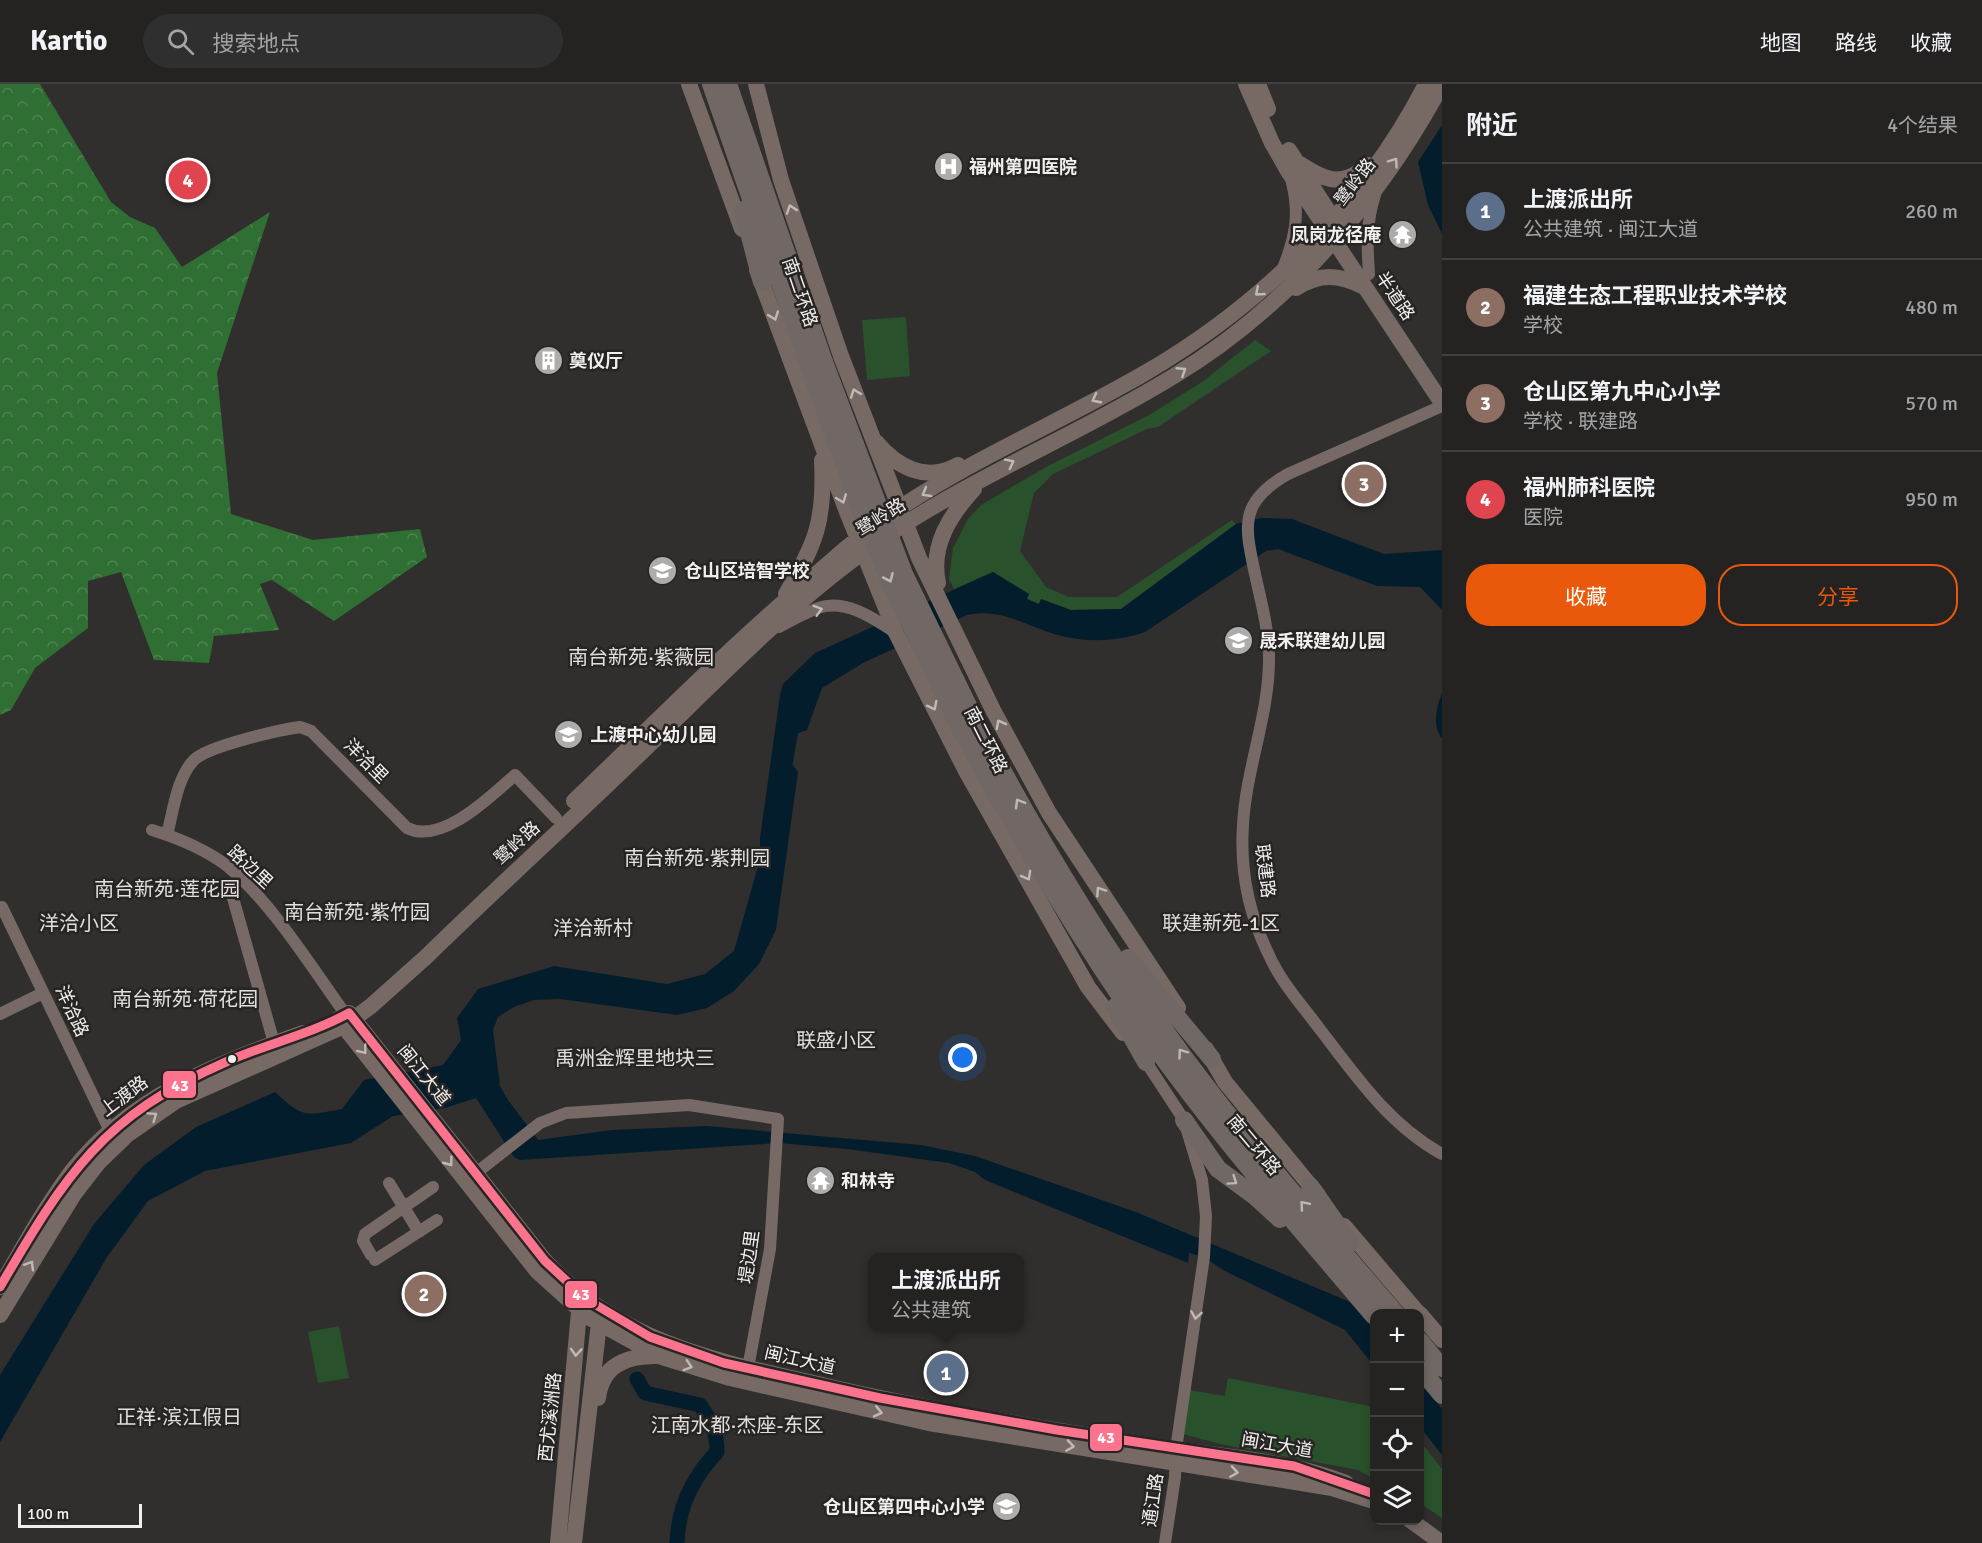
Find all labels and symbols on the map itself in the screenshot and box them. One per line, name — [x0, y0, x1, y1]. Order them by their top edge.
hospital icon: 福州第四医院 — [932, 151, 964, 183]
street label: 鹭岭路 — [1330, 154, 1380, 210]
place label: 福州第四医院 — [969, 156, 1077, 178]
pin: 4 — [168, 158, 207, 202]
one-way arrow — [1387, 158, 1398, 169]
one-way arrow — [785, 204, 798, 215]
temple icon: 凤岗龙径庵 — [1386, 219, 1418, 251]
place label: 凤岗龙径庵 — [1291, 224, 1381, 246]
street label: 南二环路 — [778, 254, 822, 330]
street label: 半道路 — [1371, 267, 1419, 325]
one-way arrow — [1255, 285, 1266, 296]
one-way arrow — [767, 311, 780, 321]
building icon: 奠仪厅 — [532, 345, 564, 377]
place label: 奠仪厅 — [569, 350, 623, 372]
one-way arrow — [1175, 367, 1186, 378]
one-way arrow — [849, 388, 862, 399]
one-way arrow — [1092, 391, 1103, 403]
one-way arrow — [1004, 459, 1015, 470]
pin: 3 — [1344, 462, 1384, 506]
one-way arrow — [921, 486, 932, 497]
street label: 鹭岭路 — [852, 493, 910, 541]
one-way arrow — [834, 494, 847, 504]
school or university icon: 仓山区培智学校 — [647, 555, 679, 587]
place label: 仓山区培智学校 — [684, 560, 810, 582]
one-way arrow — [882, 572, 894, 583]
one-way arrow — [812, 605, 823, 617]
school or university icon: 晟禾联建幼儿园 — [1222, 625, 1254, 657]
place label: 晟禾联建幼儿园 — [1259, 630, 1385, 652]
district label: 南台新苑·紫薇园 — [568, 645, 714, 670]
one-way arrow — [925, 699, 937, 710]
street label: 南二环路 — [960, 703, 1012, 777]
school or university icon: 上渡中心幼儿园 — [553, 719, 585, 751]
one-way arrow — [996, 719, 1008, 730]
place label: 上渡中心幼儿园 — [590, 724, 716, 746]
street label: 洋洽里 — [339, 734, 393, 788]
one-way arrow — [1015, 799, 1027, 809]
street label: 鹭岭路 — [490, 817, 544, 869]
street label: 路边里 — [223, 841, 277, 893]
street label: 联建路 — [1251, 843, 1279, 899]
district label: 南台新苑·紫荆园 — [624, 846, 770, 871]
one-way arrow — [1019, 870, 1031, 881]
district label: 南台新苑·莲花园 — [94, 877, 240, 902]
one-way arrow — [1096, 887, 1107, 898]
district label: 南台新苑·紫竹园 — [284, 900, 430, 925]
district label: 洋洽小区 — [39, 911, 119, 936]
district label: 联建新苑-1区 — [1162, 911, 1280, 936]
district label: 洋洽新村 — [553, 916, 633, 941]
street label: 洋洽路 — [51, 982, 93, 1040]
district label: 南台新苑·荷花园 — [112, 987, 258, 1012]
district label: 联盛小区 — [796, 1028, 876, 1053]
street label: 闽江大道 — [393, 1040, 455, 1110]
your location — [948, 1043, 977, 1072]
one-way arrow — [355, 1044, 366, 1055]
district label: 禹洲金辉里地块三 — [555, 1046, 715, 1071]
one-way arrow — [1178, 1048, 1189, 1059]
unlabelled marker — [226, 1053, 238, 1065]
line badge: 43 — [162, 1070, 197, 1099]
street label: 上渡路 — [96, 1071, 152, 1121]
text: 43 — [171, 1076, 189, 1096]
street label: 南二环路 — [1222, 1110, 1286, 1180]
one-way arrow — [146, 1112, 157, 1123]
one-way arrow — [442, 1155, 453, 1166]
temple icon: 和林寺 — [804, 1165, 836, 1197]
place label: 和林寺 — [841, 1170, 895, 1192]
one-way arrow — [1227, 1174, 1238, 1185]
one-way arrow — [1300, 1201, 1311, 1212]
street label: 堤边里 — [734, 1229, 764, 1285]
one-way arrow — [23, 1261, 35, 1271]
pin: 2 — [404, 1272, 444, 1316]
line badge: 43 — [564, 1280, 598, 1309]
text: 43 — [572, 1285, 590, 1305]
one-way arrow — [1190, 1310, 1202, 1320]
street label: 闽江大道 — [762, 1341, 838, 1379]
one-way arrow — [569, 1348, 582, 1357]
pin: 1 — [926, 1350, 966, 1396]
one-way arrow — [682, 1359, 693, 1371]
street label: 西尤溪洲路 — [534, 1371, 566, 1463]
one-way arrow — [873, 1404, 883, 1417]
district label: 正祥·滨江假日 — [116, 1405, 242, 1430]
district label: 江南水都·杰座-东区 — [650, 1413, 824, 1438]
line badge: 43 — [1089, 1423, 1123, 1452]
text: 43 — [1097, 1428, 1115, 1448]
street label: 闽江大道 — [1240, 1428, 1314, 1462]
one-way arrow — [1064, 1439, 1074, 1452]
one-way arrow — [1229, 1465, 1239, 1478]
street label: 通江路 — [1138, 1472, 1168, 1528]
school or university icon: 仓山区第四中心小学 — [990, 1491, 1022, 1523]
place label: 仓山区第四中心小学 — [823, 1496, 985, 1518]
scale bar — [18, 1501, 142, 1528]

